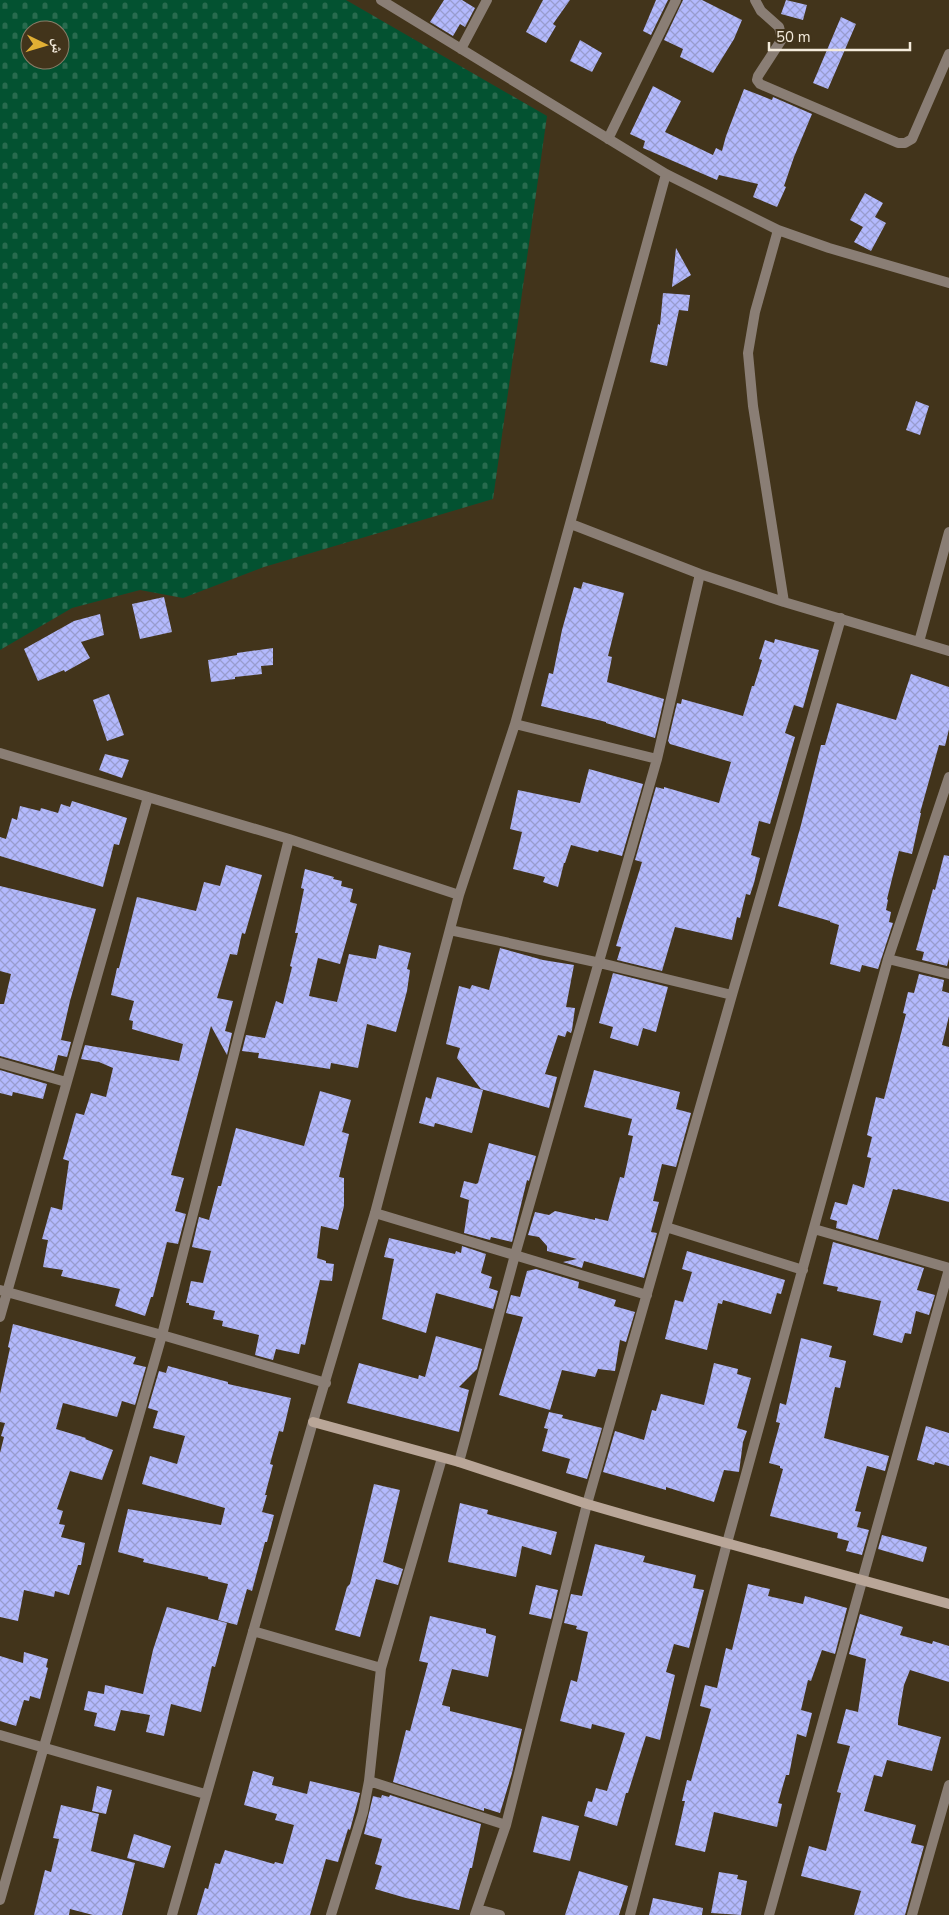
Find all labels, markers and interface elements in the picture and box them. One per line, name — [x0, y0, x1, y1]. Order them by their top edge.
north arrow — [20, 20, 70, 70]
scale bar — [769, 20, 910, 52]
text: 50 m — [776, 27, 811, 47]
text: ش — [47, 38, 68, 54]

